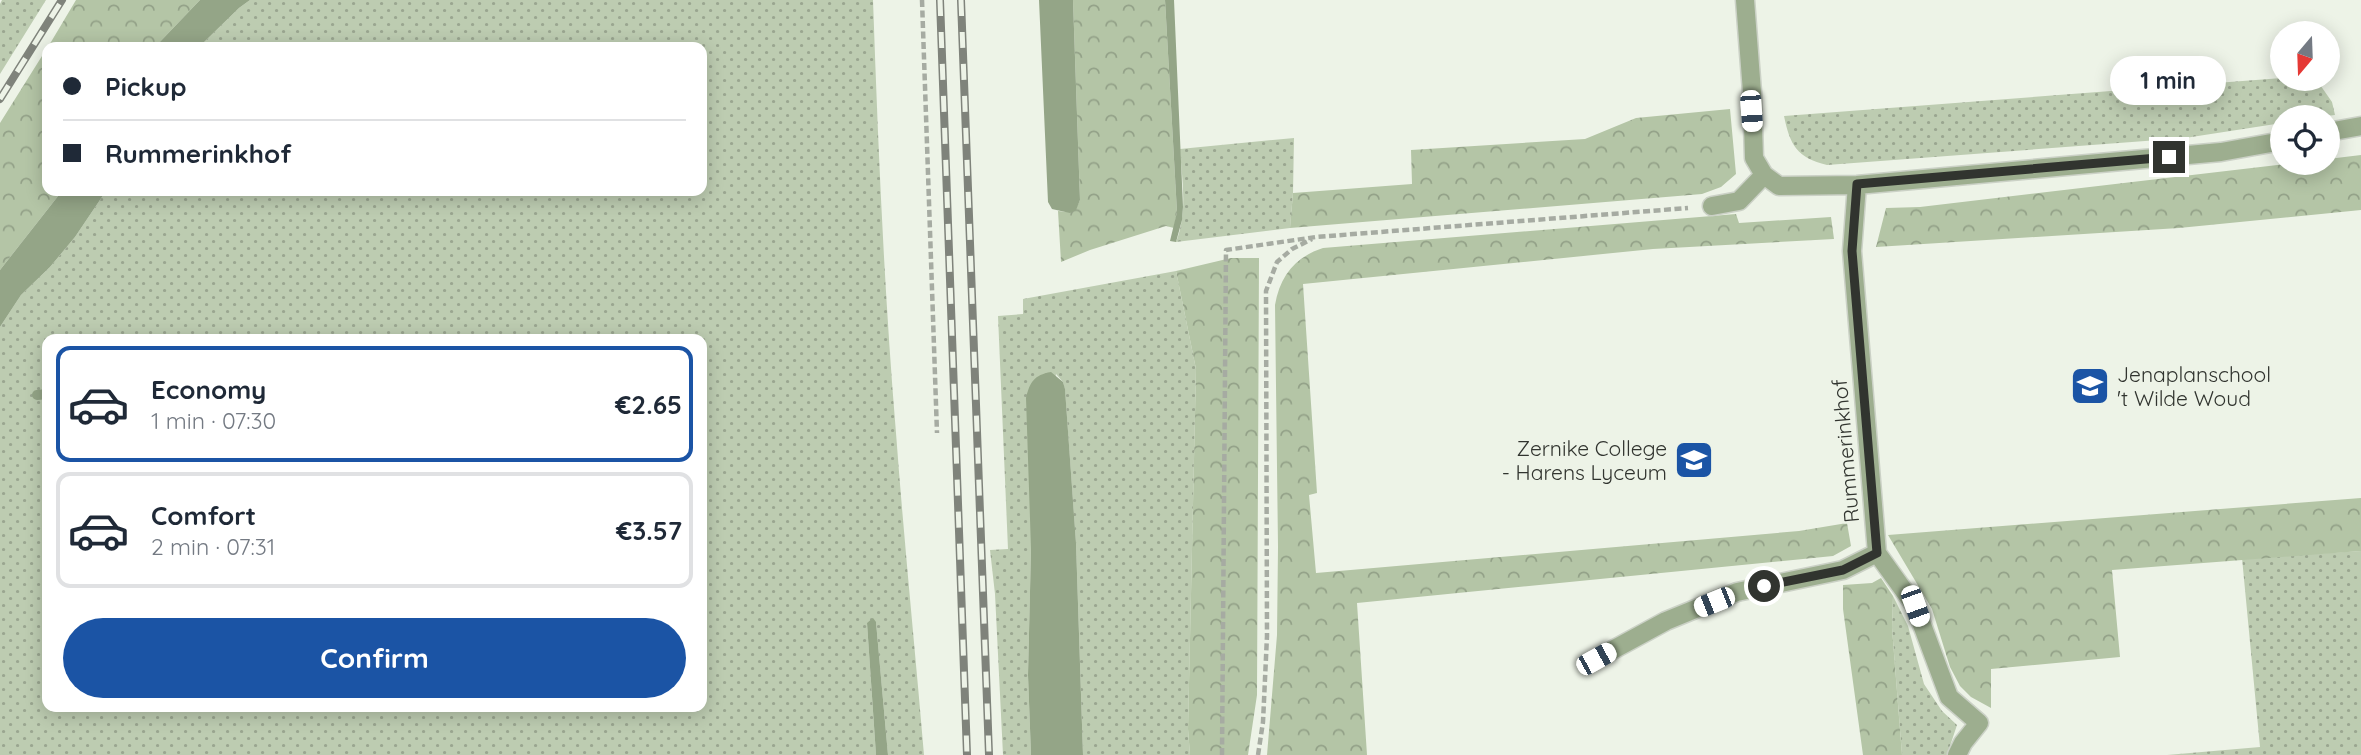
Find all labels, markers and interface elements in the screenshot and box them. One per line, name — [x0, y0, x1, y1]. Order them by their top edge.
north arrow — [2270, 21, 2340, 91]
map controls — [2270, 21, 2340, 175]
callout: 1 min — [2111, 55, 2227, 104]
text: 1 min — [2140, 66, 2196, 95]
text: Pickup — [105, 70, 187, 103]
car — [1740, 89, 1763, 133]
button: locate — [2270, 105, 2340, 175]
text: Rummerinkhof — [105, 137, 292, 170]
route end — [2153, 141, 2185, 173]
place label: Jenaplanschool 't Wilde Woud — [2117, 361, 2271, 411]
school or university icon: Jenaplanschool 't Wilde Woud — [2069, 365, 2111, 407]
icon: car — [67, 373, 130, 436]
text: Economy — [151, 373, 266, 406]
street label: Rummerinkhof — [1826, 378, 1864, 524]
text: €2.65 — [615, 388, 682, 421]
text: 1 min · 07:30 — [151, 406, 276, 435]
place label: Zernike College - Harens Lyceum — [1502, 435, 1667, 485]
school or university icon: Zernike College - Harens Lyceum — [1673, 439, 1715, 481]
icon: car — [67, 499, 130, 562]
text: Comfort — [151, 499, 256, 532]
text: €3.57 — [616, 514, 682, 547]
text: 2 min · 07:31 — [151, 532, 275, 561]
route start — [1748, 570, 1780, 602]
car — [1898, 583, 1933, 629]
car — [1691, 584, 1738, 620]
button: Confirm — [63, 618, 686, 698]
car — [1573, 640, 1620, 678]

